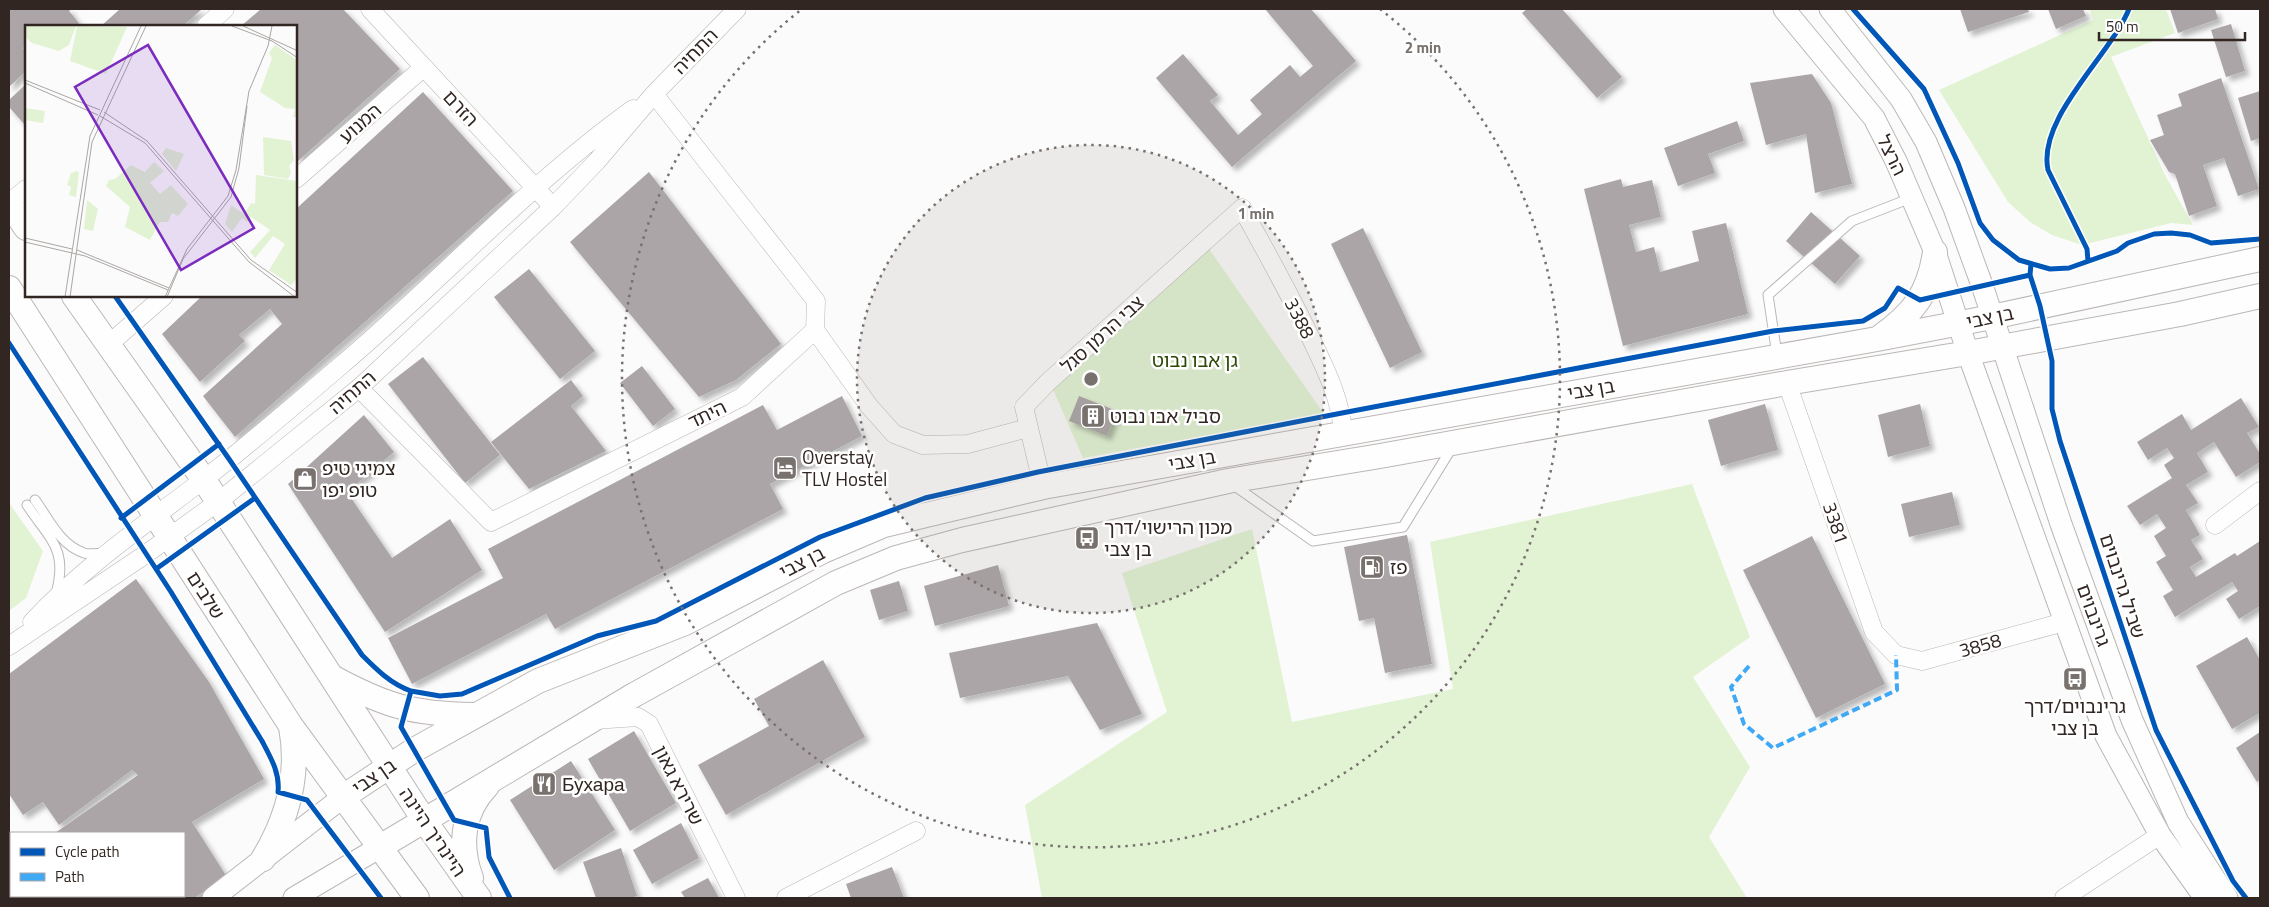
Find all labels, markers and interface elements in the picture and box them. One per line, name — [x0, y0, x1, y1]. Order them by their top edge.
scale bar — [2099, 10, 2245, 42]
text: 50 m — [2106, 15, 2139, 38]
street label: התחיה — [665, 21, 724, 80]
inset map — [25, 25, 298, 298]
text: 2 min — [1405, 36, 1441, 59]
street label: הזרם — [437, 83, 486, 133]
street label: המנוע — [332, 96, 387, 150]
street label: הרצל — [1870, 129, 1915, 180]
text: 1 min — [1238, 202, 1274, 225]
street label: צבי הרמן סגל — [1053, 288, 1150, 379]
street label: 3388 — [1278, 292, 1323, 344]
street label: בן צבי — [1963, 297, 2016, 336]
park label: גן אבו נבוט — [1152, 345, 1238, 374]
street label: התחיה — [322, 363, 382, 420]
centre of rings — [1082, 370, 1100, 388]
street label: בן צבי — [1565, 370, 1617, 407]
street label: היתד — [683, 392, 731, 435]
place label: סביל אבו נבוט — [1110, 401, 1221, 430]
building icon: סביל אבו נבוט — [1080, 403, 1106, 429]
street label: בן צבי — [1166, 441, 1218, 478]
place label: Overstay TLV Hostel — [802, 442, 887, 493]
place label: צמיגי טיפ טופ יפו — [322, 453, 396, 504]
hotel icon: Overstay TLV Hostel — [772, 455, 798, 481]
shop icon: צמיגי טיפ טופ יפו — [292, 466, 318, 492]
street label: 3381 — [1816, 498, 1857, 548]
place label: מכון הרישוי/דרך בן צבי — [1104, 512, 1232, 563]
bus stop icon: מכון הרישוי/דרך בן צבי — [1074, 525, 1100, 551]
street label: שביל גרינבוים — [2095, 531, 2151, 641]
street label: בן צבי — [774, 538, 830, 585]
place label: פז — [1390, 552, 1408, 581]
fuel station icon: פז — [1359, 554, 1385, 580]
street label: שלבים — [180, 565, 233, 624]
street label: גרינבוים — [2072, 581, 2116, 649]
street label: 3858 — [1955, 625, 2005, 664]
bus stop icon: גרינבוים/דרך בן צבי — [2062, 666, 2088, 692]
place label: גרינבוים/דרך בן צבי — [2024, 691, 2126, 742]
street label: שרירא גאון — [647, 740, 712, 830]
street label: בן צבי — [346, 750, 402, 801]
place label: Бухара — [562, 769, 625, 798]
restaurant icon: Бухара — [531, 771, 557, 797]
street label: היינריך היינה — [393, 781, 474, 882]
legend — [10, 832, 185, 897]
text: Cycle path — [55, 840, 120, 863]
text: Path — [55, 865, 85, 888]

